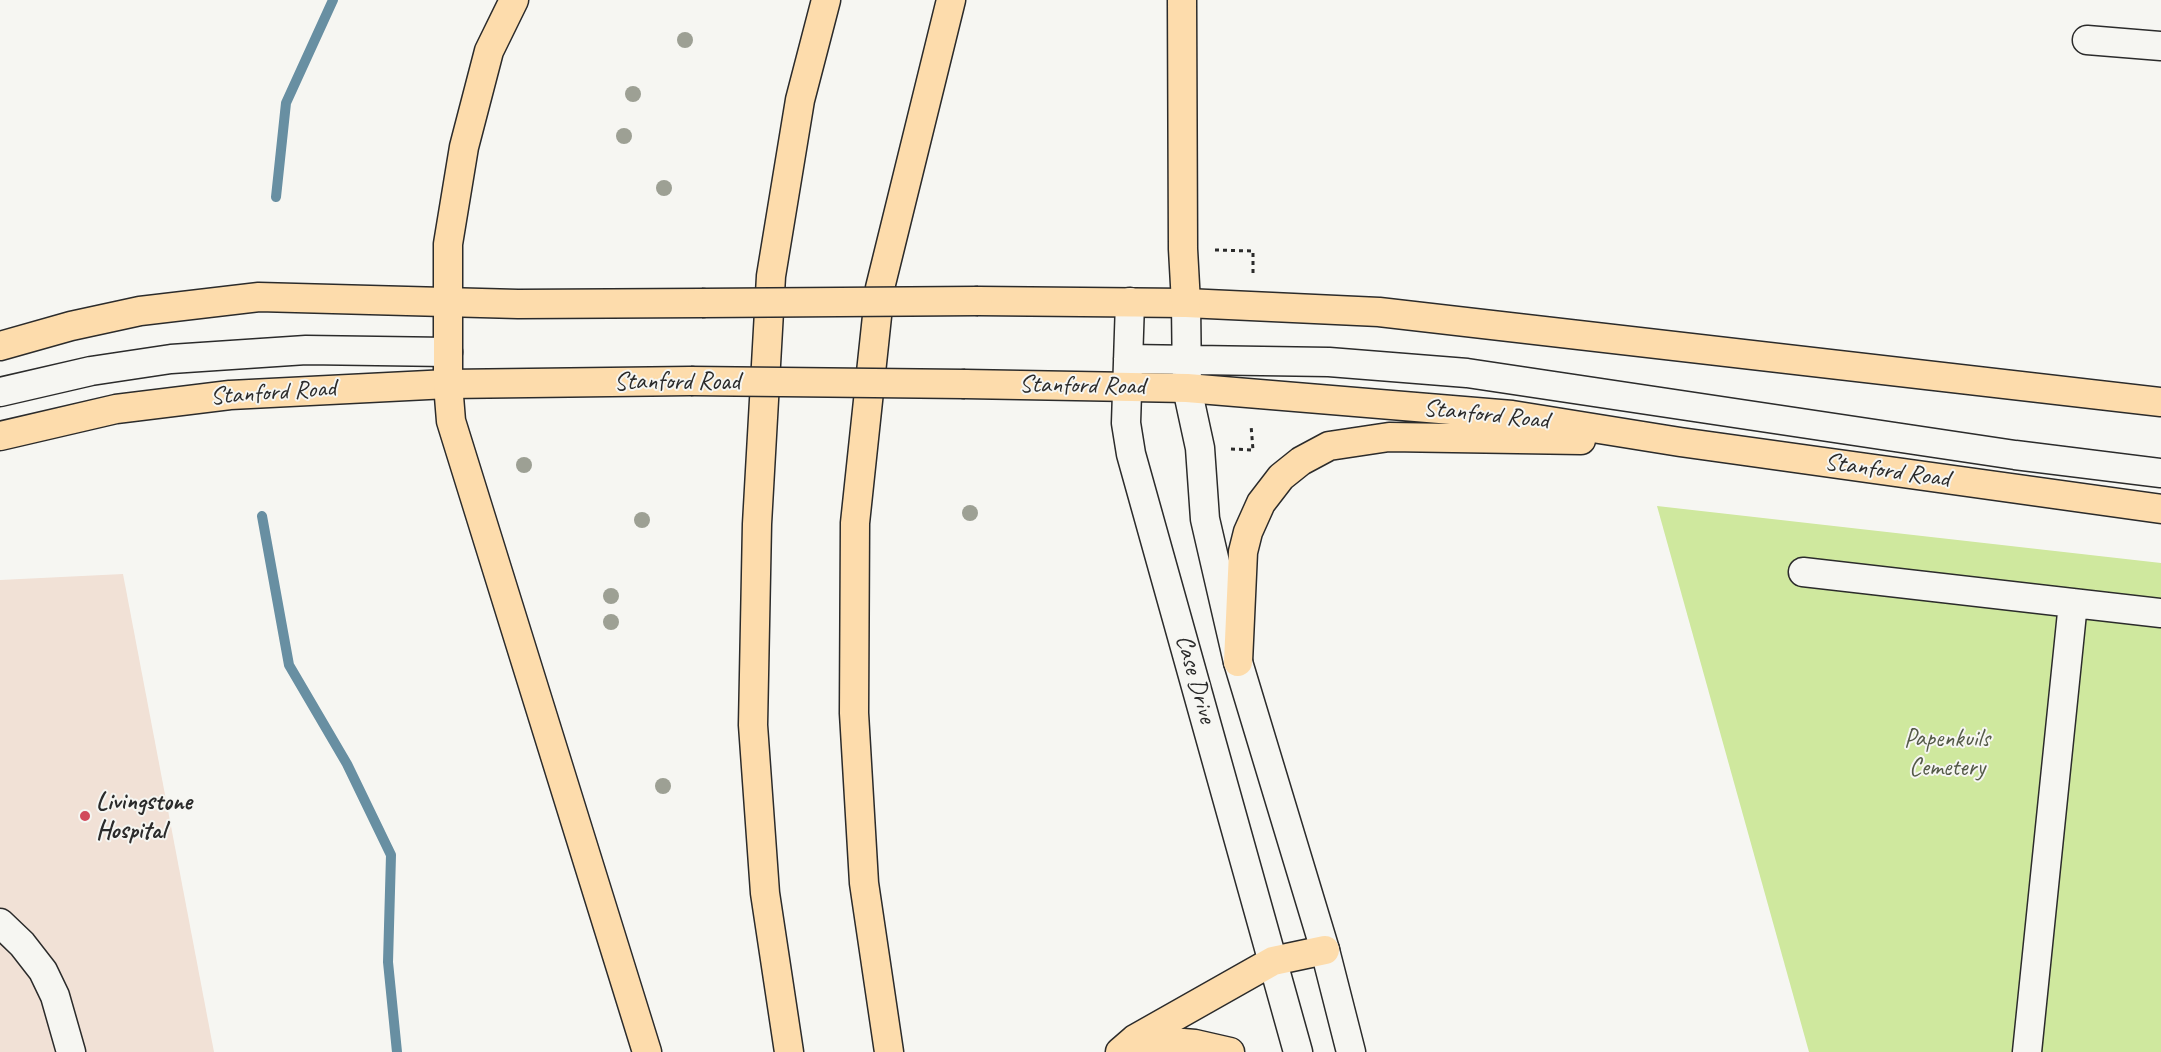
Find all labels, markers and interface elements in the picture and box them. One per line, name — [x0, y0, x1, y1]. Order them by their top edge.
street label: Stanford Road — [614, 367, 740, 397]
street label: Stanford Road — [1019, 370, 1145, 402]
street label: Stanford Road — [209, 374, 337, 412]
street label: Stanford Road — [1422, 394, 1550, 436]
street label: Stanford Road — [1823, 447, 1951, 495]
street label: Case Drive — [1168, 631, 1222, 727]
park label: Papenkuils Cemetery — [1904, 724, 1990, 783]
place label: Livingstone Hospital — [96, 787, 192, 846]
marker: Livingstone Hospital — [78, 809, 92, 823]

